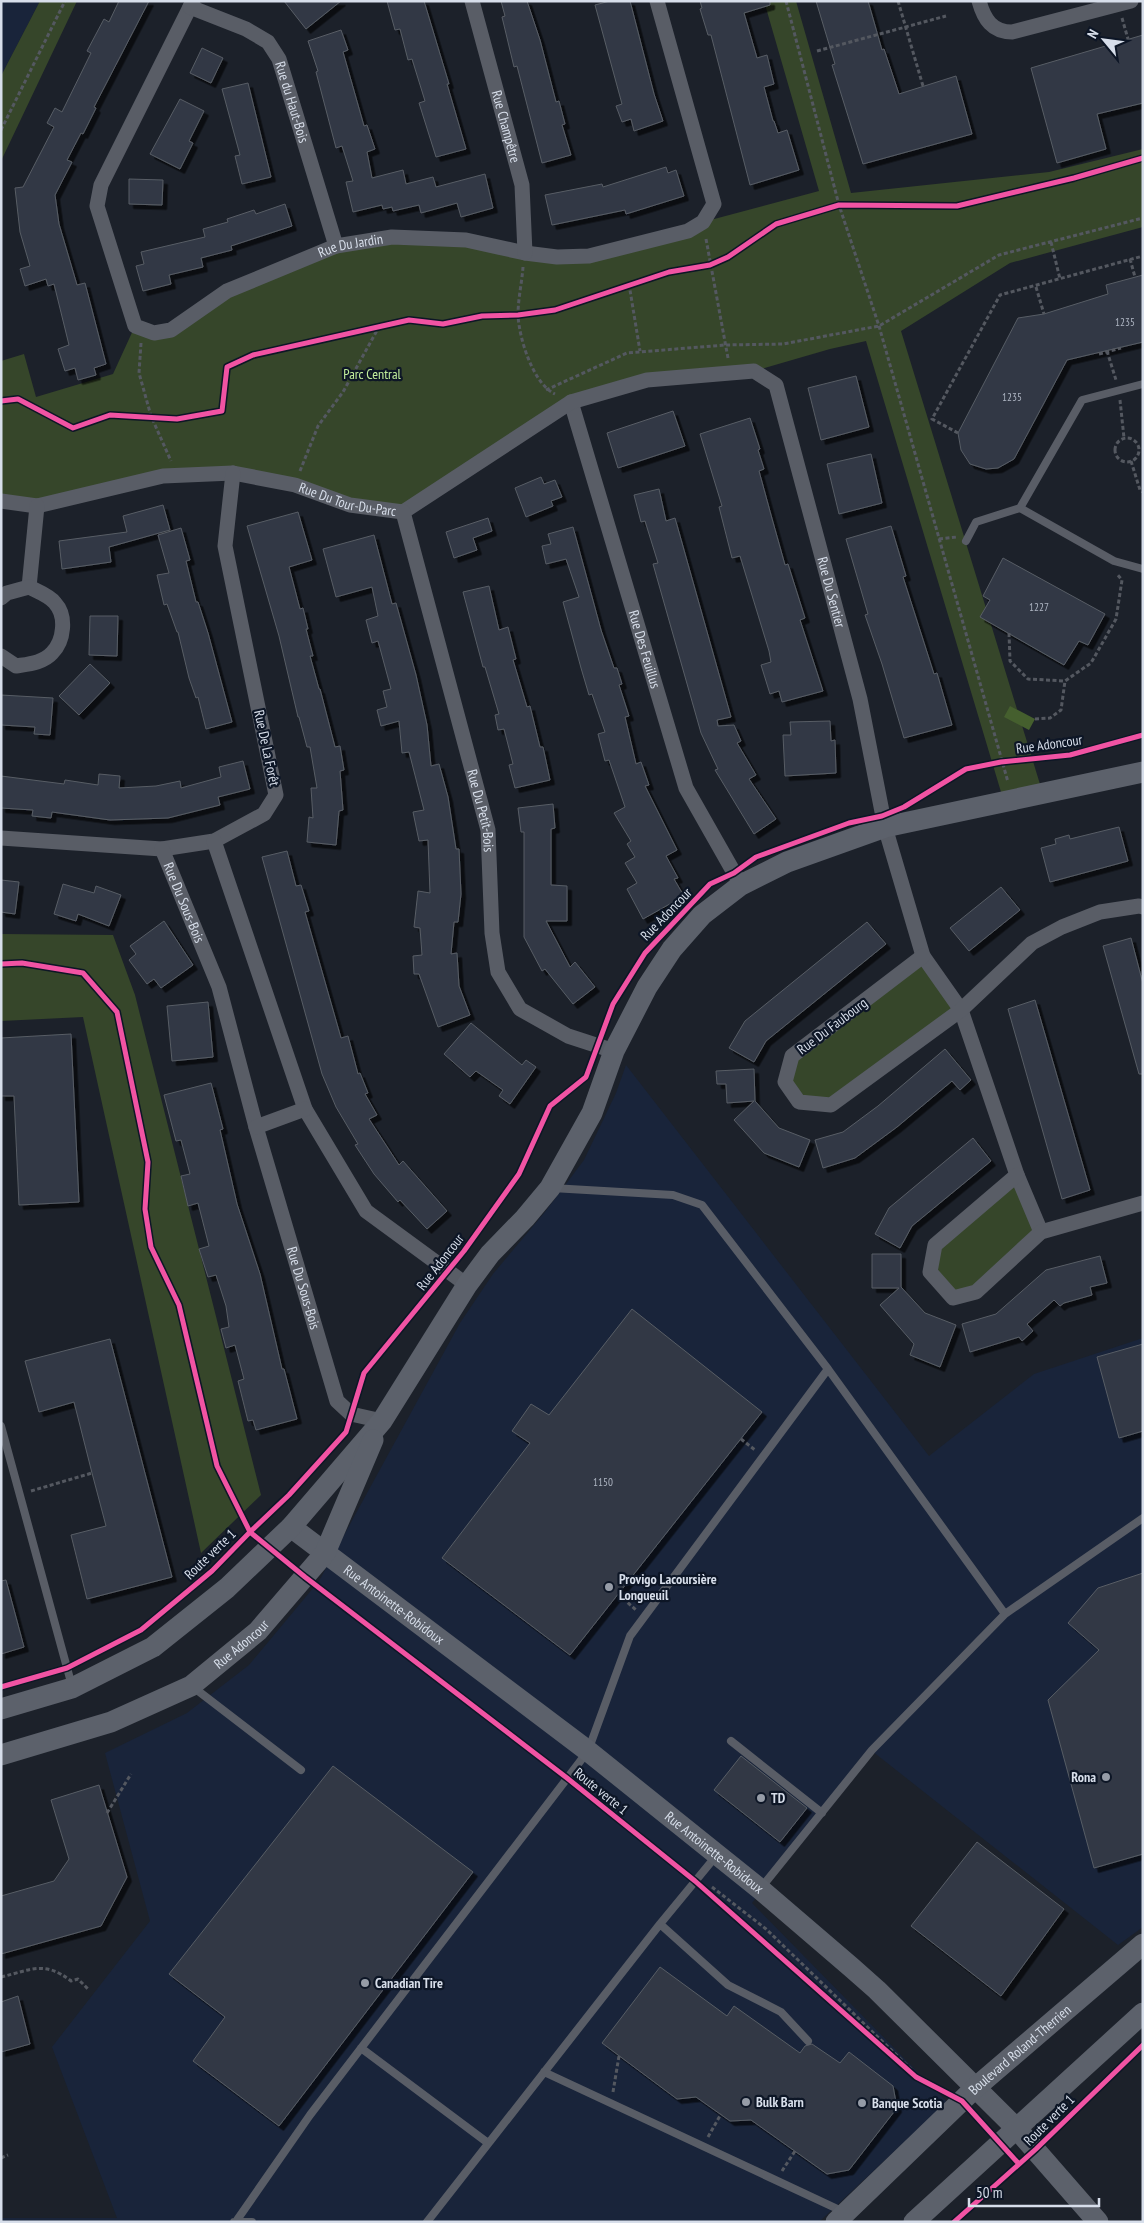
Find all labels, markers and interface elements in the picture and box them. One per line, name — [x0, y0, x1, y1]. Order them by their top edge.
north arrow — [1079, 15, 1129, 65]
text: N — [1083, 26, 1102, 41]
street label: Rue du Haut-Bois — [271, 59, 313, 145]
street label: Rue Champêtre — [488, 88, 525, 165]
street label: Rue Du Jardin — [315, 230, 384, 261]
house number: 1235 — [1115, 315, 1135, 329]
park label: Parc Central — [343, 365, 402, 383]
house number: 1235 — [1002, 390, 1022, 404]
street label: Rue Du Tour-Du-Parc — [296, 478, 397, 520]
street label: Rue Du Sentier — [813, 555, 850, 630]
house number: 1227 — [1029, 600, 1049, 614]
street label: Rue Des Feuillus — [625, 608, 665, 691]
street label: Rue De La Forêt — [250, 708, 284, 788]
street label: Rue Adoncour — [1015, 730, 1083, 758]
street label: Rue Du Petit-Bois — [463, 767, 498, 853]
street label: Rue Du Sous-Bois — [160, 860, 209, 946]
street label: Rue Adoncour — [636, 884, 696, 944]
street label: Rue Du Faubourg — [793, 994, 871, 1058]
street label: Rue Adoncour — [412, 1230, 468, 1294]
street label: Rue Du Sous-Bois — [283, 1245, 324, 1332]
house number: 1150 — [593, 1475, 613, 1489]
street label: Route verte 1 — [180, 1525, 240, 1583]
street label: Rue Antoinette-Robidoux — [340, 1561, 448, 1649]
place label: Provigo Lacoursière Longueuil — [619, 1570, 717, 1604]
marker: Provigo Lacoursière Longueuil — [603, 1581, 615, 1593]
street label: Rue Adoncour — [210, 1616, 273, 1673]
street label: Route verte 1 — [570, 1764, 632, 1818]
place label: Rona — [1071, 1768, 1096, 1786]
marker: Rona — [1100, 1771, 1112, 1783]
place label: TD — [771, 1789, 786, 1807]
marker: TD — [755, 1792, 767, 1804]
street label: Rue Antoinette-Robidoux — [661, 1807, 768, 1898]
place label: Canadian Tire — [375, 1974, 443, 1992]
marker: Canadian Tire — [359, 1977, 371, 1989]
street label: Boulevard Roland-Therrien — [965, 2001, 1075, 2099]
street label: Route verte 1 — [1020, 2091, 1078, 2149]
place label: Bulk Barn — [756, 2093, 804, 2111]
place label: Banque Scotia — [872, 2094, 943, 2112]
marker: Bulk Barn — [740, 2096, 752, 2108]
marker: Banque Scotia — [856, 2097, 868, 2109]
scale bar — [969, 2176, 1099, 2208]
text: 50 m — [976, 2183, 1002, 2202]

